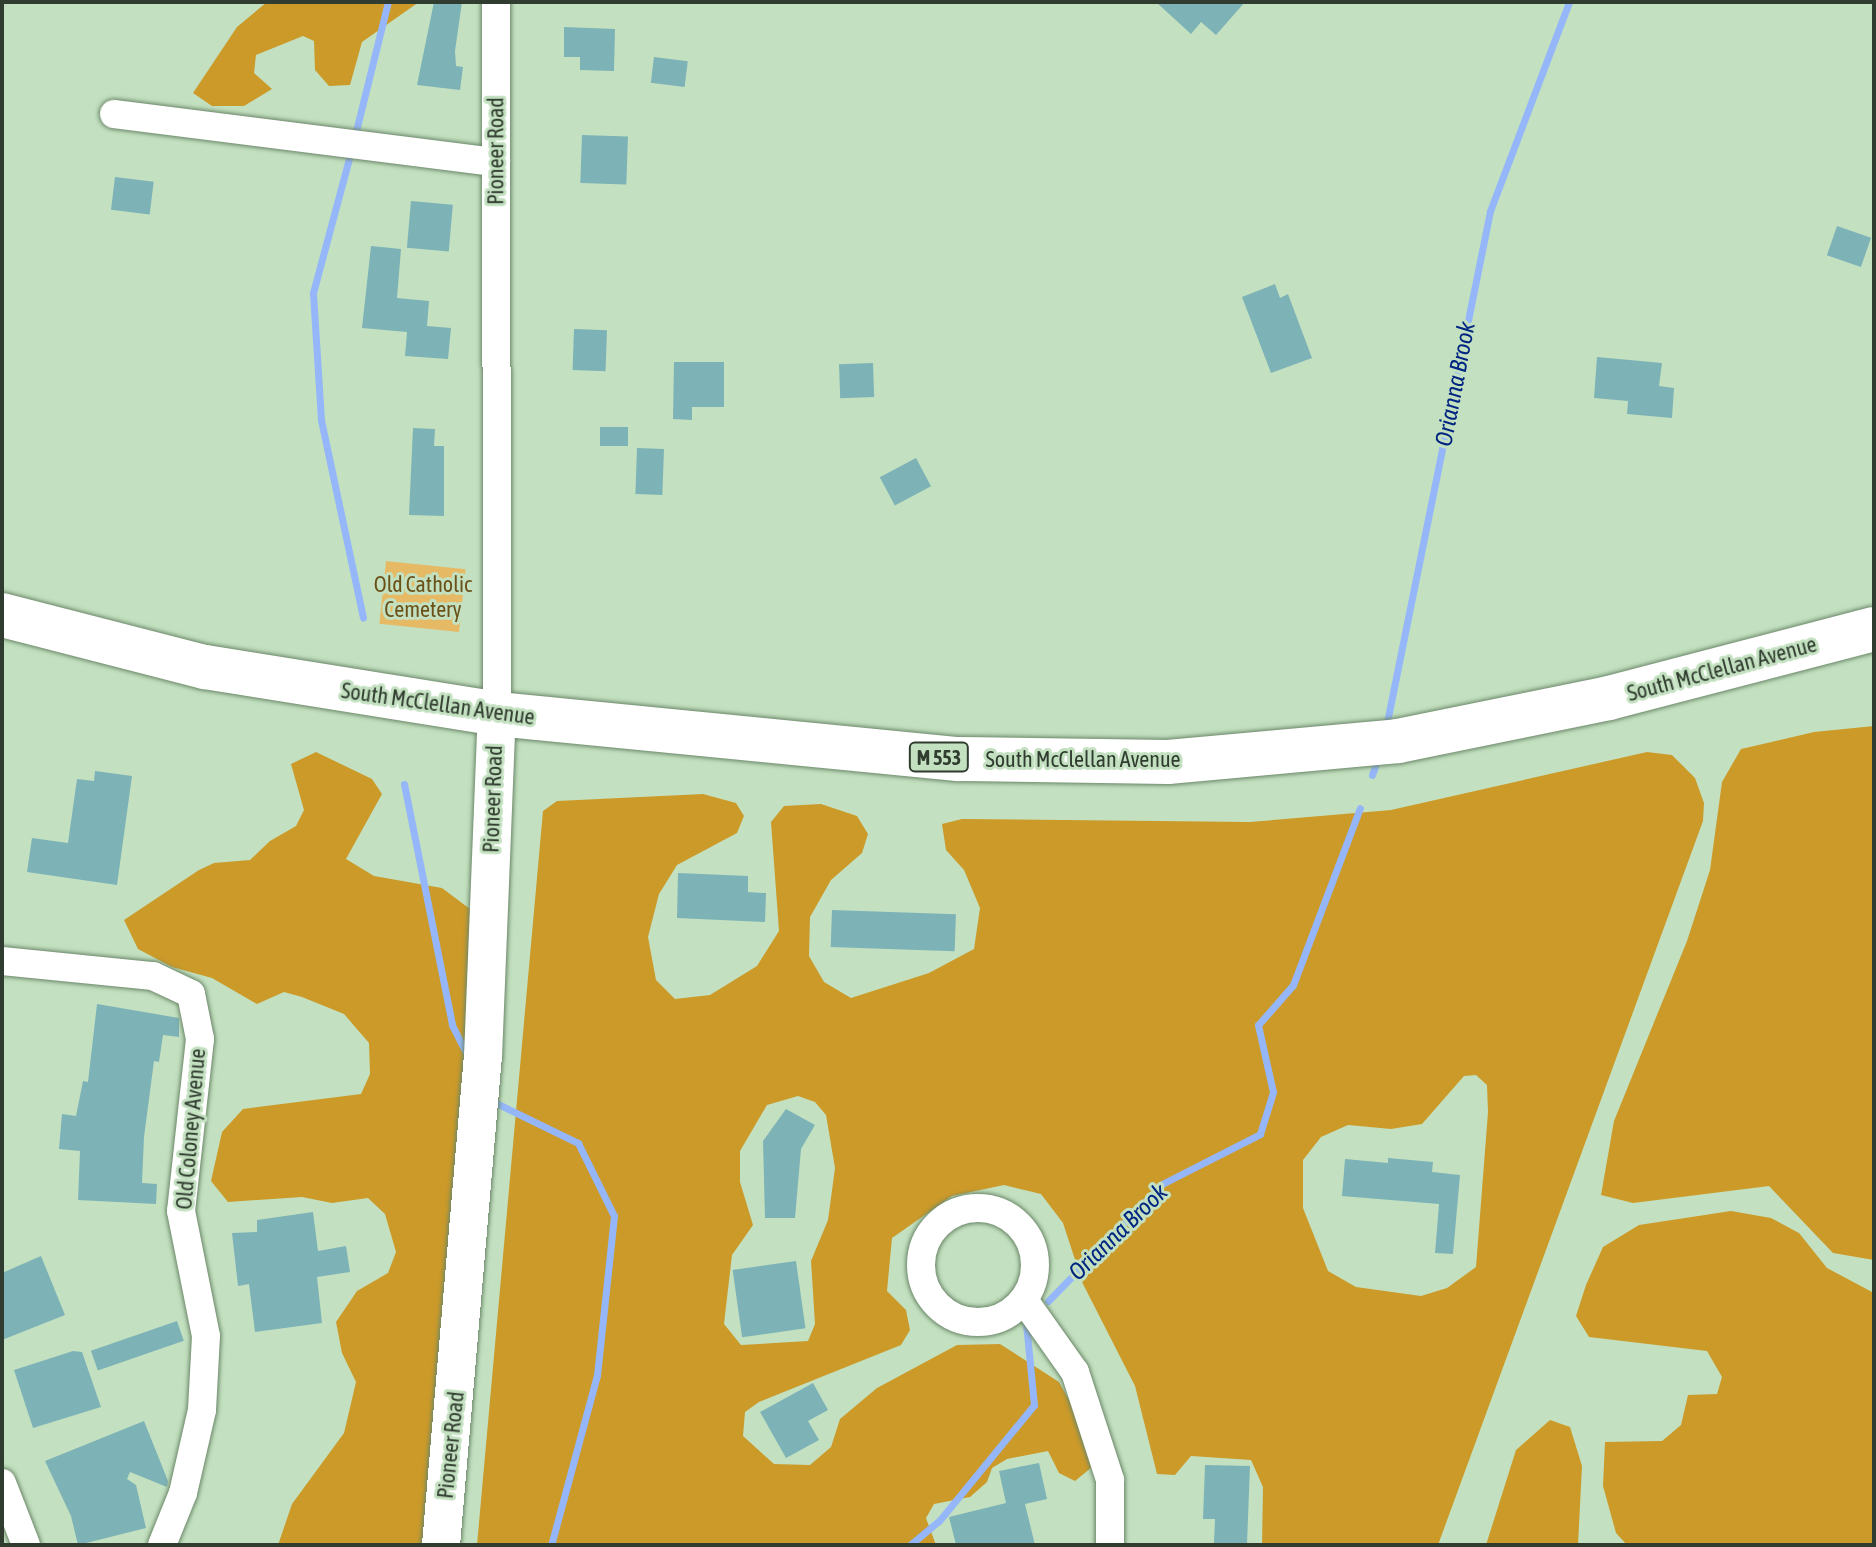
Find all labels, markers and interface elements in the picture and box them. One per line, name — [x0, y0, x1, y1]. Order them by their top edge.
street label: Pioneer Road — [483, 97, 509, 205]
water label: Orianna Brook — [1429, 319, 1481, 449]
park label: Old Catholic Cemetery — [374, 571, 472, 622]
street label: South McClellan Avenue — [1624, 631, 1820, 707]
street label: South McClellan Avenue — [340, 677, 536, 731]
road number: M 553 — [907, 741, 971, 773]
street label: Pioneer Road — [478, 745, 508, 853]
street label: South McClellan Avenue — [985, 747, 1181, 773]
street label: Old Coloney Avenue — [171, 1047, 211, 1211]
water label: Orianna Brook — [1063, 1178, 1173, 1286]
street label: Pioneer Road — [432, 1390, 470, 1500]

